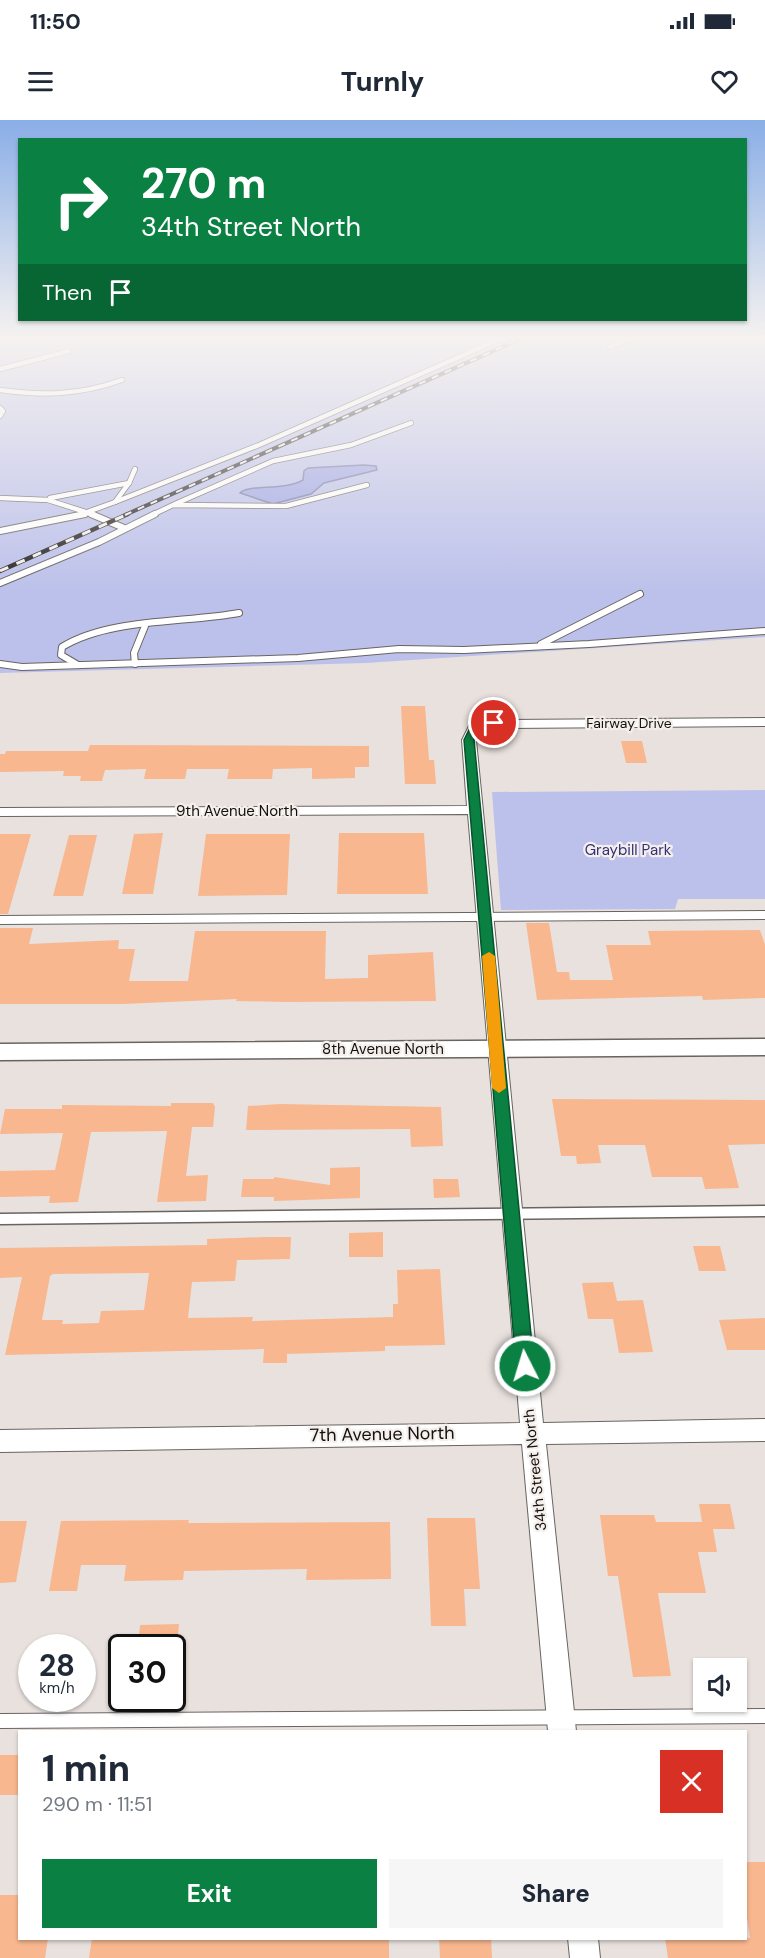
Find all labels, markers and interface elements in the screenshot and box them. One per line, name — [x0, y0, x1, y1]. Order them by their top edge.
text: 11:50 — [30, 7, 81, 36]
text: Turnly — [341, 64, 424, 99]
icon: menu — [24, 65, 57, 98]
icon: heart — [708, 65, 741, 98]
text: 270 m — [141, 156, 266, 211]
icon: right — [42, 162, 120, 240]
text: 34th Street North — [141, 209, 361, 244]
icon: arrive — [104, 276, 137, 309]
text: Then — [42, 278, 92, 307]
pin — [468, 697, 519, 748]
icon: arrive — [477, 706, 510, 739]
street label: Fairway Drive — [586, 714, 672, 732]
street label: 9th Avenue North — [176, 801, 298, 821]
park label: Graybill Park — [585, 840, 672, 860]
street label: 8th Avenue North — [322, 1039, 444, 1059]
position arrow — [493, 1334, 557, 1398]
street label: 34th Street North — [519, 1408, 551, 1532]
street label: 7th Avenue North — [309, 1421, 455, 1447]
speed limit sign: 30 — [108, 1634, 186, 1712]
text: 28 — [39, 1646, 75, 1685]
map controls — [693, 1658, 747, 1712]
button: sound — [693, 1658, 747, 1712]
text: km/h — [39, 1678, 75, 1698]
text: 1 min — [42, 1745, 130, 1792]
button: close — [660, 1750, 723, 1813]
text: 290 m · 11:51 — [42, 1791, 152, 1817]
button: Exit — [42, 1859, 377, 1928]
button: Share — [389, 1859, 723, 1928]

